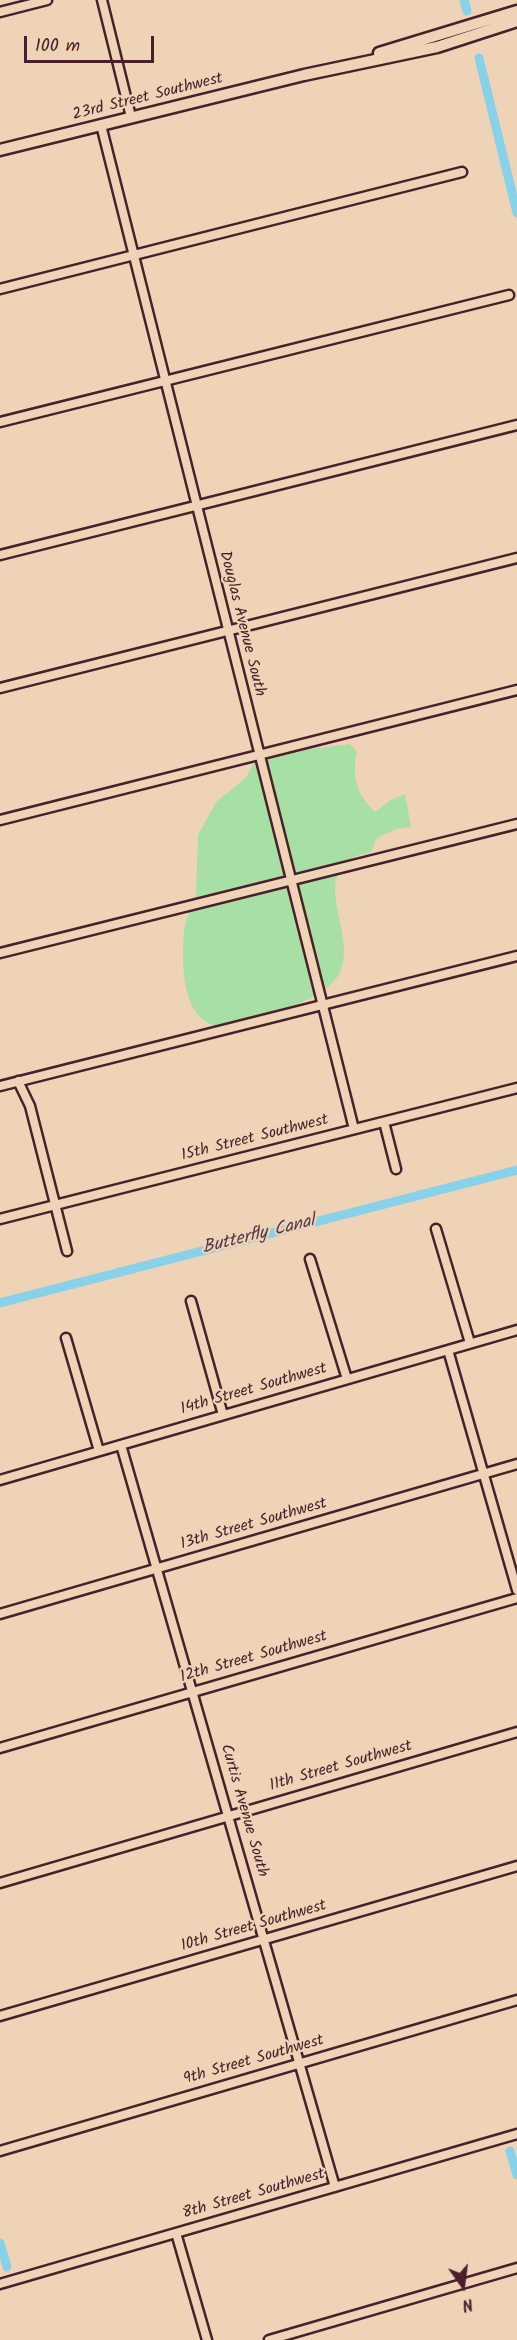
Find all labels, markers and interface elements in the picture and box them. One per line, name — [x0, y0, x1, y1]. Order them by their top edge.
scale bar — [27, 24, 158, 62]
text: 100 m — [35, 32, 80, 61]
street label: 23rd Street Southwest — [71, 70, 225, 126]
street label: Douglas Avenue South — [214, 549, 268, 699]
street label: 15th Street Southwest — [179, 1111, 331, 1167]
water label: Butterfly Canal — [200, 1212, 318, 1260]
street label: 14th Street Southwest — [179, 1360, 329, 1420]
street label: 13th Street Southwest — [179, 1495, 329, 1555]
street label: 12th Street Southwest — [178, 1628, 330, 1688]
street label: 11th Street Southwest — [268, 1737, 414, 1797]
street label: Curtis Avenue South — [215, 1742, 271, 1880]
street label: 10th Street Southwest — [179, 1897, 329, 1957]
street label: 9th Street Southwest — [182, 2032, 326, 2090]
street label: 8th Street Southwest — [181, 2166, 327, 2224]
north arrow — [433, 2256, 493, 2316]
text: N — [460, 2291, 475, 2317]

